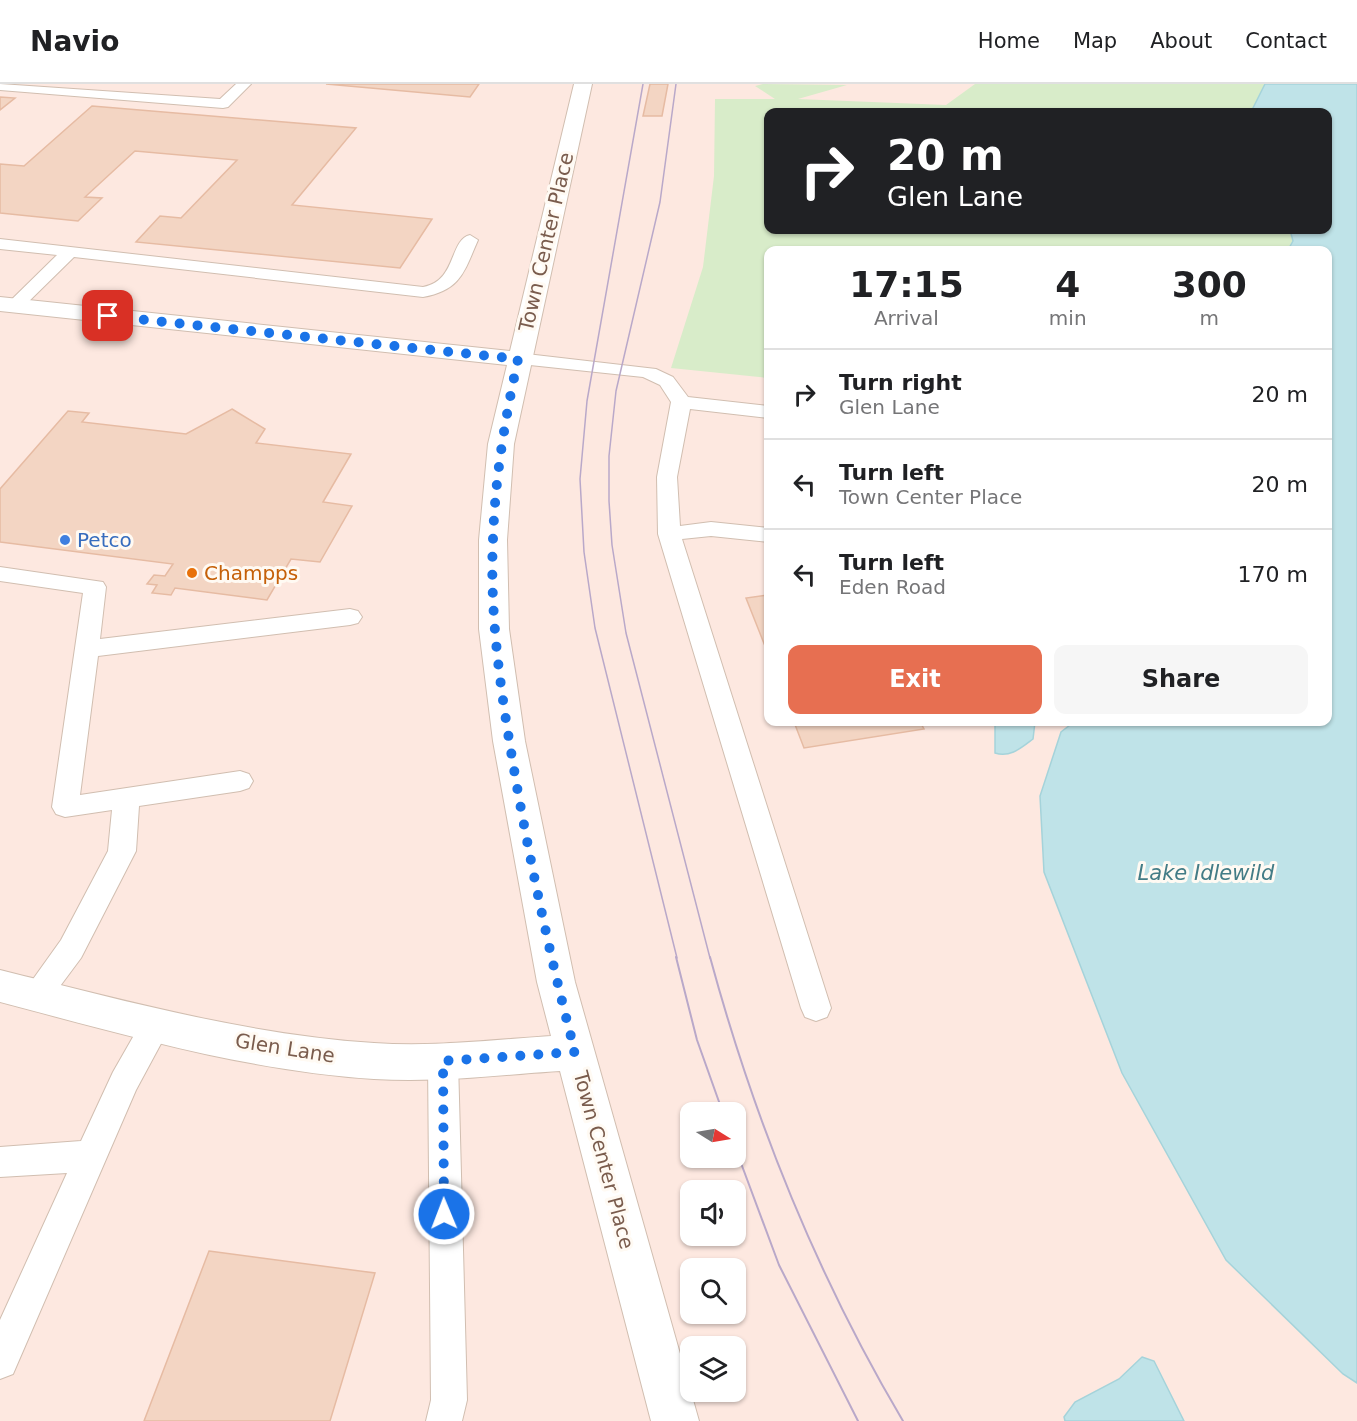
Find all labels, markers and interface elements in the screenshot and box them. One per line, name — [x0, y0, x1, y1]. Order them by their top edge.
text: Navio — [30, 25, 119, 58]
text: Home — [978, 29, 1040, 53]
text: Map — [1073, 29, 1117, 53]
text: About — [1150, 29, 1212, 53]
text: Contact — [1245, 29, 1327, 53]
text: 20 m — [887, 131, 1004, 180]
icon: right — [788, 132, 866, 210]
street label: Town Center Place — [513, 150, 578, 335]
text: Glen Lane — [887, 181, 1023, 212]
text: 17:15 — [849, 264, 964, 305]
text: 4 — [1055, 264, 1080, 305]
text: 300 — [1172, 264, 1247, 305]
pin — [82, 290, 133, 341]
icon: arrive — [91, 299, 124, 332]
text: Arrival — [874, 306, 939, 330]
text: min — [1049, 306, 1087, 330]
text: m — [1200, 306, 1219, 330]
text: Turn right — [839, 370, 962, 395]
icon: right — [788, 378, 821, 411]
text: 20 m — [1252, 382, 1308, 407]
text: Glen Lane — [839, 395, 940, 419]
text: Turn left — [839, 460, 944, 485]
icon: left — [788, 468, 821, 501]
text: 20 m — [1252, 472, 1308, 497]
text: Town Center Place — [839, 485, 1022, 509]
place label: Petco — [77, 528, 132, 552]
marker: Petco — [58, 533, 72, 547]
text: Turn left — [839, 550, 944, 575]
icon: left — [788, 558, 821, 591]
place label: Champps — [204, 561, 298, 585]
text: 170 m — [1238, 562, 1308, 587]
marker: Champps — [185, 566, 199, 580]
text: Eden Road — [839, 575, 946, 599]
button: Exit — [788, 645, 1042, 714]
button: Share — [1054, 645, 1308, 714]
water label: Lake Idlewild — [1138, 861, 1275, 885]
street label: Glen Lane — [233, 1028, 337, 1068]
street label: Town Center Place — [568, 1067, 639, 1252]
north arrow — [680, 1102, 746, 1168]
map controls — [680, 1102, 746, 1402]
button: sound — [680, 1180, 746, 1246]
position arrow — [412, 1182, 476, 1246]
button: search — [680, 1258, 746, 1324]
button: layers — [680, 1336, 746, 1402]

